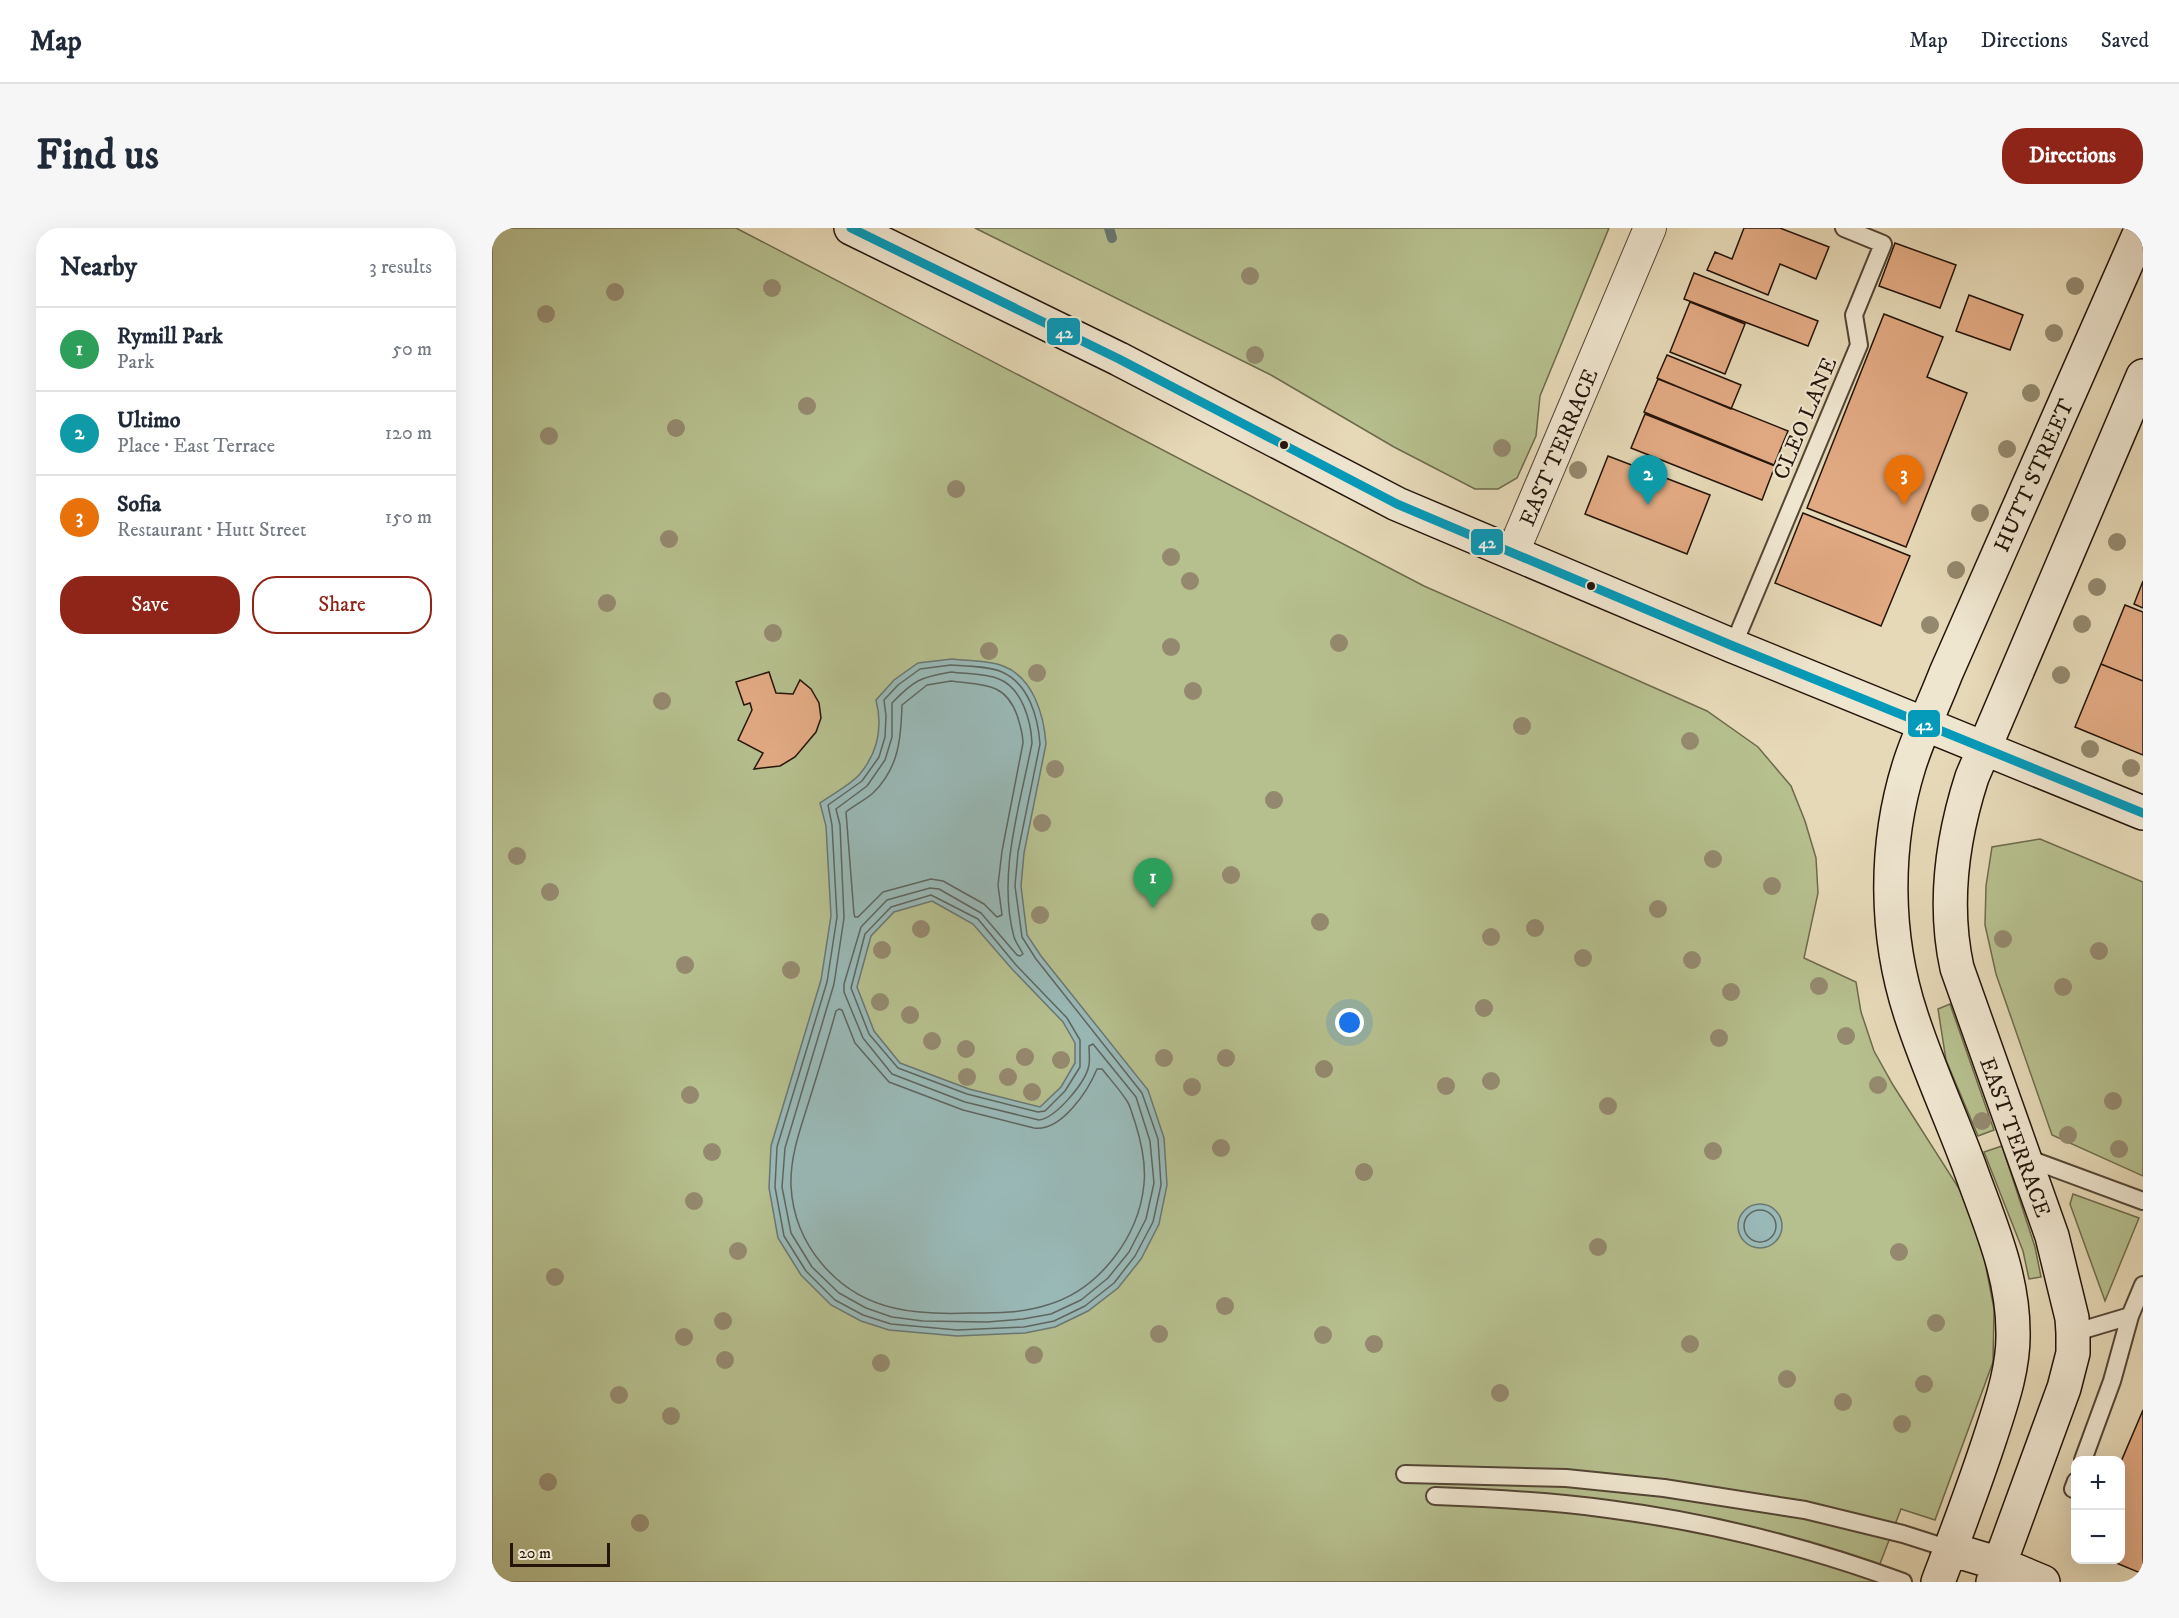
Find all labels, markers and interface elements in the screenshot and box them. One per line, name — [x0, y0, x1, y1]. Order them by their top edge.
text: Map — [30, 24, 82, 59]
text: Map — [1909, 28, 1948, 54]
text: Directions — [1981, 28, 2068, 54]
text: Saved — [2101, 28, 2149, 54]
button: Directions — [2002, 128, 2143, 184]
text: Find us — [36, 130, 159, 182]
text: Nearby — [60, 251, 137, 284]
text: 3 results — [369, 255, 432, 280]
line badge: 42 — [1046, 317, 1081, 346]
text: Rymill Park — [117, 323, 223, 350]
text: 42 — [1054, 323, 1074, 343]
text: 1 — [76, 337, 83, 362]
text: 50 m — [392, 337, 432, 362]
text: Park — [117, 350, 154, 375]
street label: CLEO LANE — [1768, 353, 1843, 484]
street label: EAST TERRACE — [1514, 365, 1605, 530]
street label: HUTT STREET — [1989, 395, 2080, 556]
text: Ultimo — [117, 407, 180, 434]
text: 2 — [75, 421, 84, 446]
text: 120 m — [385, 421, 432, 446]
text: Place · East Terrace — [117, 434, 275, 459]
unlabelled marker — [1278, 439, 1290, 451]
pin: 2 — [1628, 456, 1668, 505]
pin: 3 — [1884, 456, 1924, 505]
text: Sofia — [117, 491, 161, 518]
text: 3 — [76, 505, 83, 530]
text: 150 m — [385, 505, 432, 530]
text: Restaurant · Hutt Street — [117, 518, 306, 543]
line badge: 42 — [1470, 528, 1504, 556]
text: 42 — [1477, 533, 1497, 553]
button: Save — [60, 576, 240, 634]
button: Share — [252, 576, 432, 634]
unlabelled marker — [1585, 580, 1597, 592]
line badge: 42 — [1907, 709, 1941, 738]
text: 42 — [1914, 715, 1934, 735]
pin: 1 — [1134, 858, 1172, 908]
your location — [1335, 1008, 1364, 1037]
street label: EAST TERRACE — [1973, 1054, 2056, 1221]
map controls — [2071, 1456, 2125, 1564]
button: + — [2071, 1456, 2125, 1510]
button: − — [2071, 1510, 2125, 1564]
scale bar — [510, 1540, 610, 1568]
text: 20 m — [519, 1543, 551, 1563]

